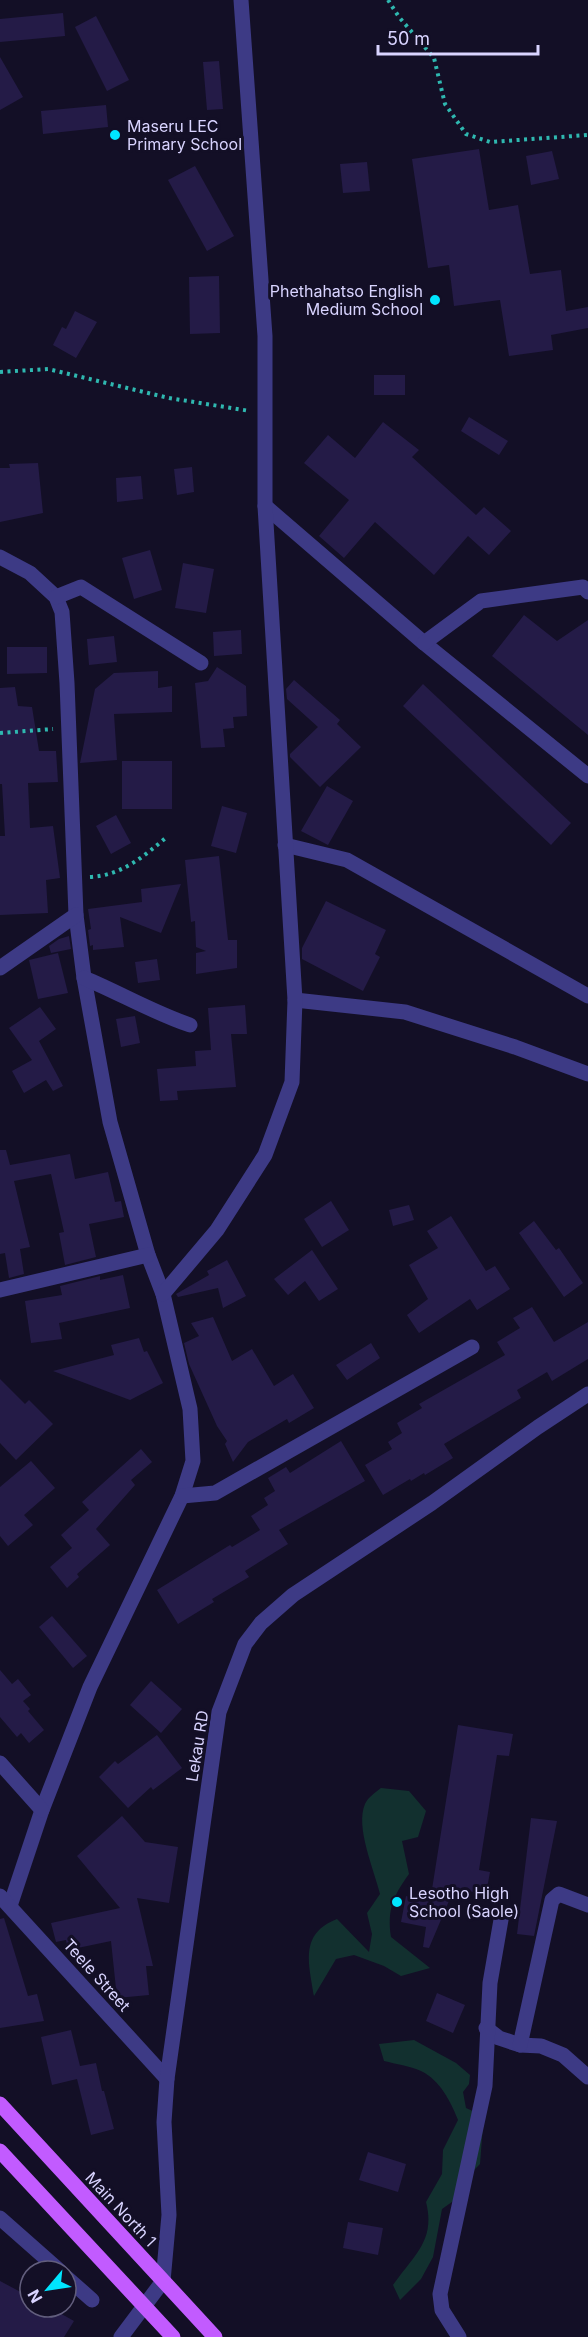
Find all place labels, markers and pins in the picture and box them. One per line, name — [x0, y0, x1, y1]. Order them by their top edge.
place label: Maseru LEC Primary School — [127, 116, 242, 154]
marker: Maseru LEC Primary School — [108, 128, 122, 142]
place label: Phethahatso English Medium School — [270, 281, 423, 319]
marker: Phethahatso English Medium School — [428, 293, 442, 307]
place label: Lesotho High School (Saole) — [409, 1883, 519, 1921]
marker: Lesotho High School (Saole) — [390, 1895, 404, 1909]

